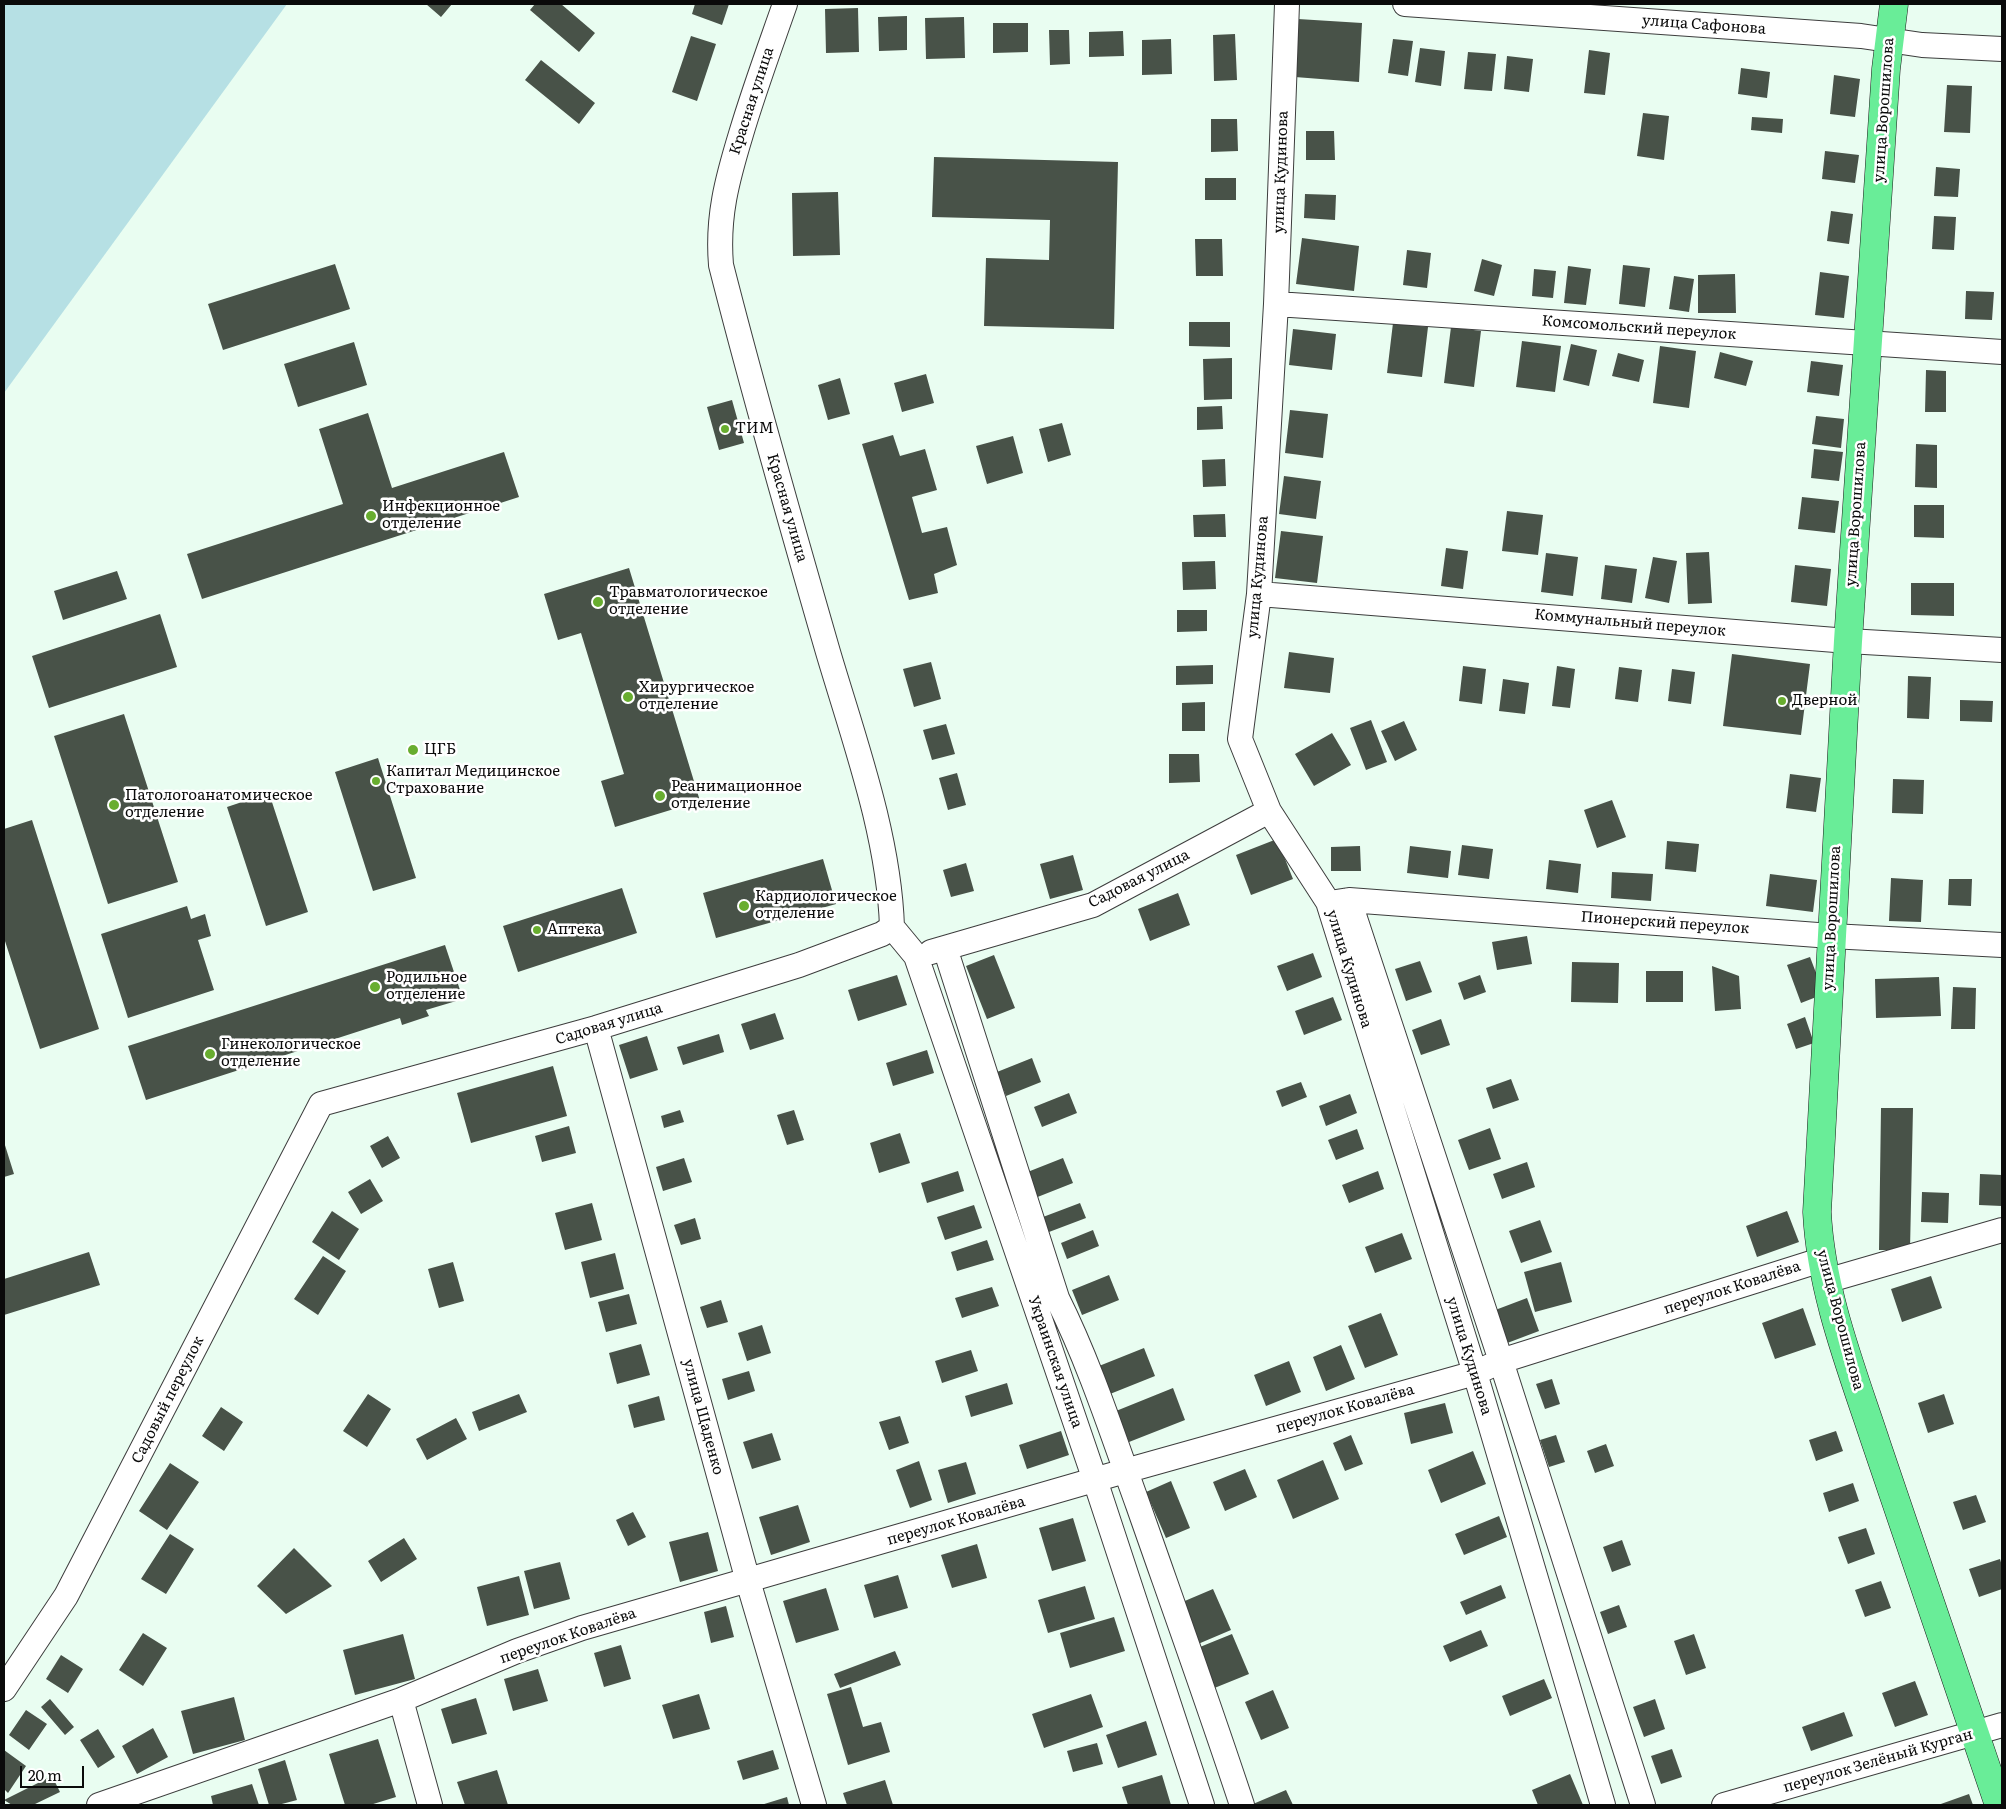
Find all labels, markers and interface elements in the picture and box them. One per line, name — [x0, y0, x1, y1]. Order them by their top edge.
street label: улица Сафонова — [1641, 12, 1767, 38]
street label: улица Ворошилова — [1870, 37, 1898, 183]
street label: Красная улица — [726, 45, 778, 157]
street label: улица Кудинова — [1270, 110, 1292, 234]
street label: Комсомольский переулок — [1541, 312, 1737, 344]
place label: ТИМ — [735, 420, 774, 438]
marker: ТИМ — [719, 423, 731, 435]
street label: улица Ворошилова — [1842, 441, 1870, 587]
street label: Красная улица — [763, 452, 811, 564]
place label: Инфекционное отделение — [382, 498, 500, 533]
marker: Инфекционное отделение — [364, 509, 378, 523]
street label: улица Кудинова — [1244, 515, 1272, 639]
place label: Травматологическое отделение — [609, 584, 768, 619]
marker: Травматологическое отделение — [591, 595, 605, 609]
street label: Коммунальный переулок — [1533, 606, 1727, 640]
place label: Хирургическое отделение — [639, 679, 754, 714]
marker: Хирургическое отделение — [621, 690, 635, 704]
place label: Дверной — [1792, 692, 1858, 710]
marker: Дверной — [1776, 695, 1788, 707]
place label: ЦГБ — [424, 741, 456, 759]
marker: ЦГБ — [406, 743, 420, 757]
place label: Капитал Медицинское Страхование — [386, 763, 560, 798]
marker: Капитал Медицинское Страхование — [370, 775, 382, 787]
place label: Реанимационное отделение — [671, 778, 802, 813]
place label: Патологоанатомическое отделение — [125, 787, 313, 822]
marker: Реанимационное отделение — [653, 789, 667, 803]
marker: Патологоанатомическое отделение — [107, 798, 121, 812]
street label: улица Ворошилова — [1819, 845, 1845, 991]
street label: Садовая улица — [1086, 846, 1192, 912]
place label: Кардиологическое отделение — [755, 888, 897, 923]
marker: Кардиологическое отделение — [737, 899, 751, 913]
street label: улица Кудинова — [1322, 908, 1376, 1030]
street label: Пионерский переулок — [1580, 908, 1750, 938]
place label: Аптека — [547, 921, 602, 939]
marker: Аптека — [531, 924, 543, 936]
place label: Родильное отделение — [386, 969, 467, 1004]
marker: Родильное отделение — [368, 980, 382, 994]
street label: Садовая улица — [553, 999, 665, 1049]
place label: Гинекологическое отделение — [221, 1036, 361, 1071]
marker: Гинекологическое отделение — [203, 1047, 217, 1061]
street label: улица Ворошилова — [1813, 1248, 1867, 1392]
street label: переулок Ковалёва — [1661, 1257, 1803, 1319]
street label: Украинская улица — [1024, 1294, 1086, 1430]
street label: улица Кудинова — [1442, 1295, 1496, 1417]
street label: Садовый переулок — [128, 1333, 208, 1467]
street label: улица Щаденко — [679, 1357, 727, 1477]
street label: переулок Ковалёва — [1274, 1381, 1416, 1437]
street label: переулок Ковалёва — [885, 1493, 1027, 1549]
street label: переулок Ковалёва — [498, 1604, 638, 1668]
street label: переулок Зелёный Курган — [1781, 1725, 1975, 1797]
scale bar — [22, 1756, 86, 1788]
text: 20 m — [28, 1763, 62, 1786]

